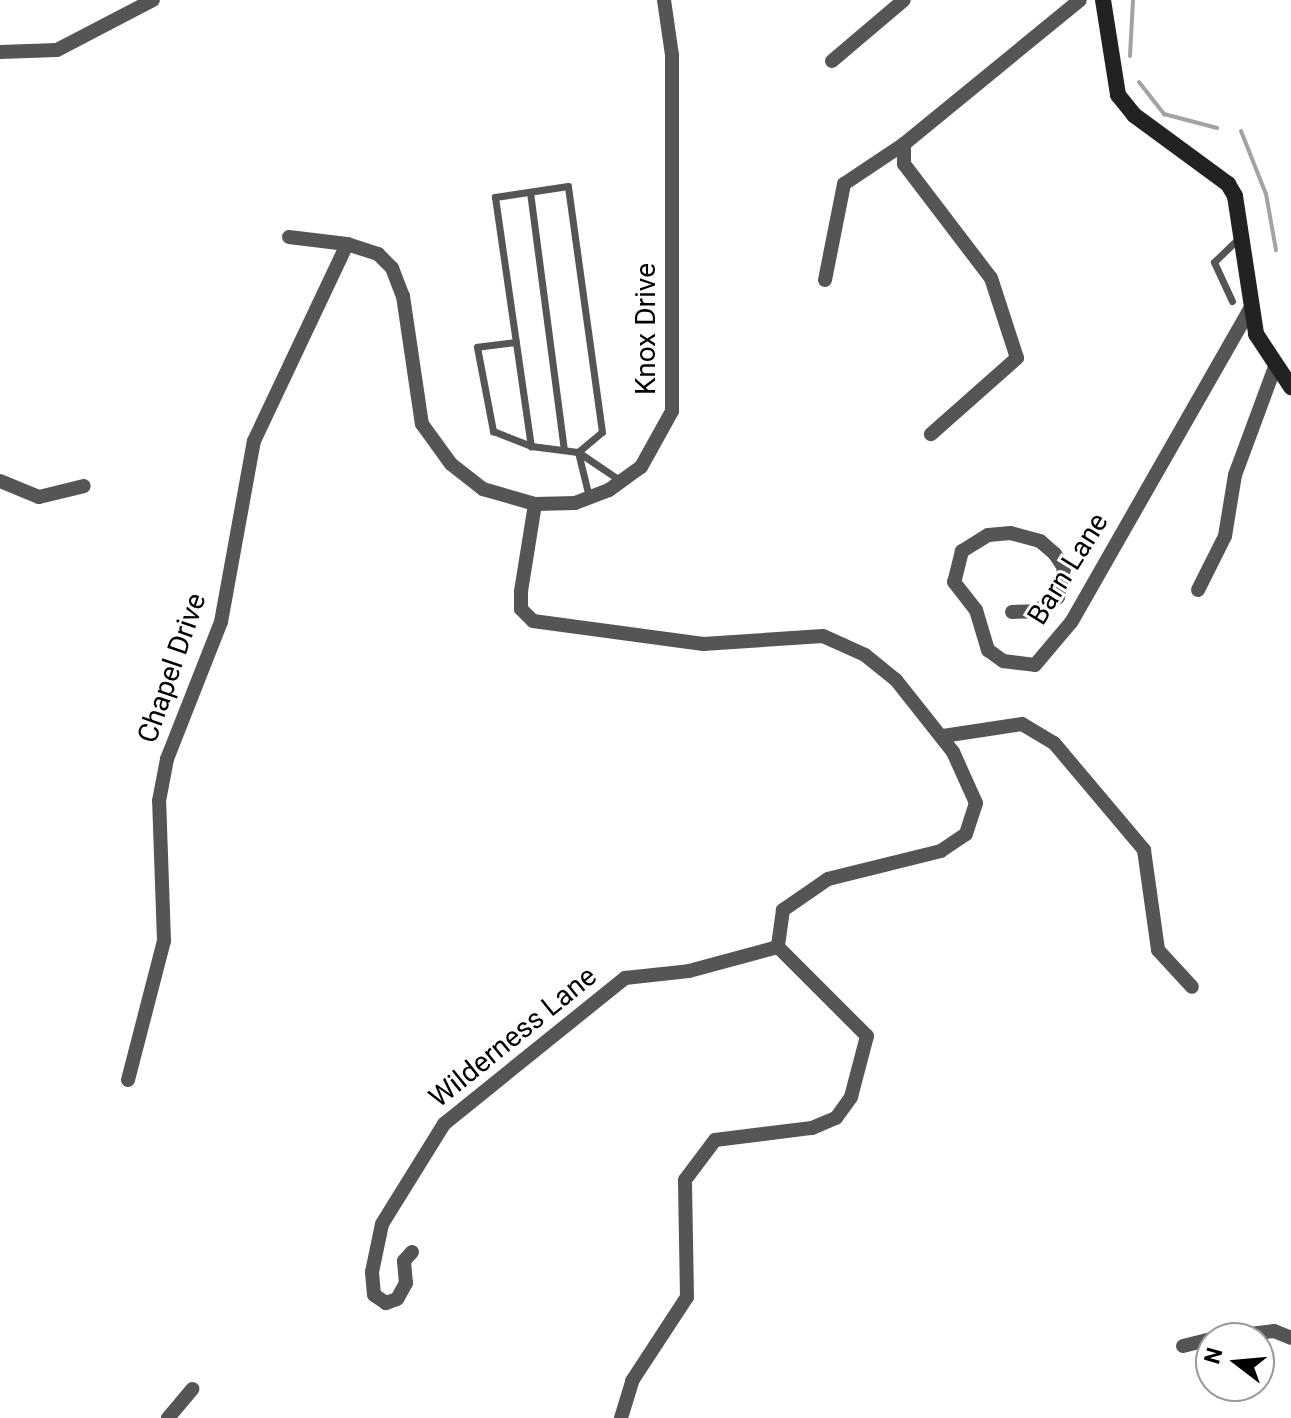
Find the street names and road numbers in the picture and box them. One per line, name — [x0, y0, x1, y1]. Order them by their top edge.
street label: Knox Drive — [629, 263, 663, 395]
street label: Barn Lane — [1021, 507, 1115, 631]
street label: Chapel Drive — [131, 589, 213, 747]
street label: Wilderness Lane — [423, 959, 603, 1115]

